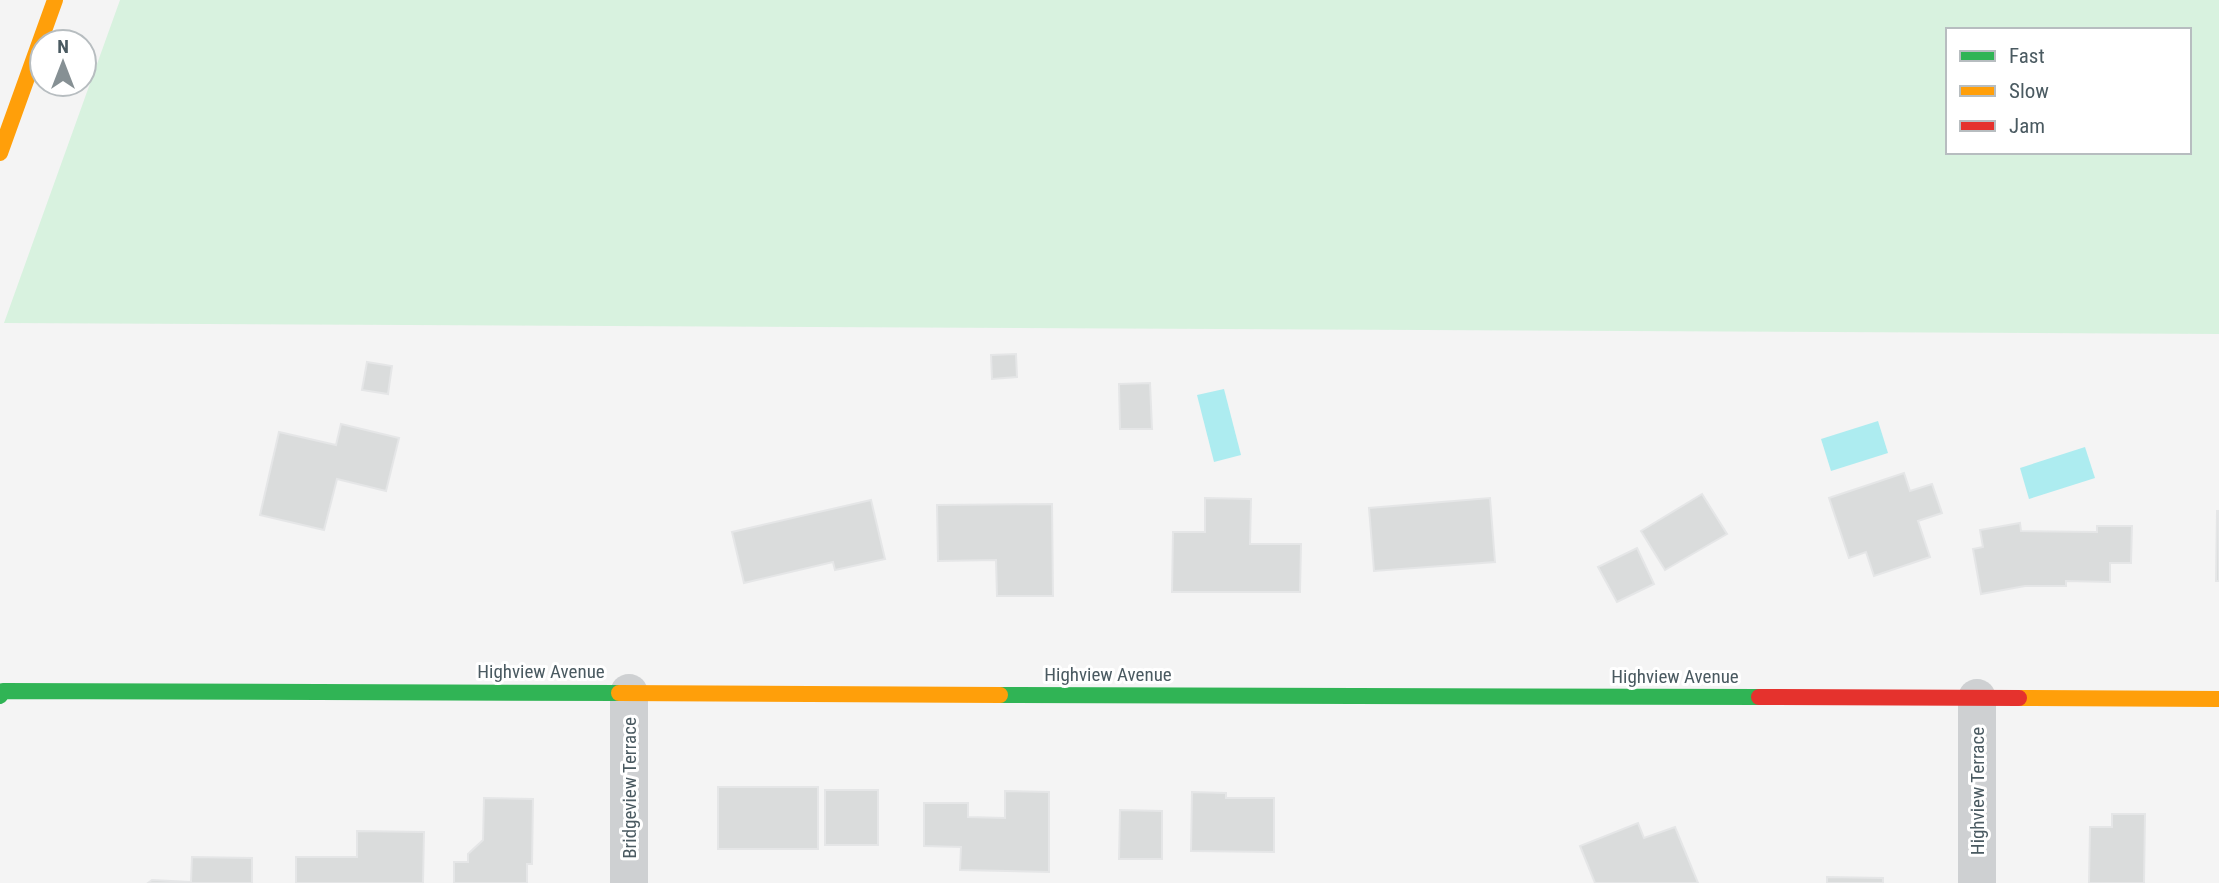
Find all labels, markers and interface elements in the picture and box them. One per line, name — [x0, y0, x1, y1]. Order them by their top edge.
north arrow — [28, 28, 98, 98]
legend — [1946, 28, 2191, 154]
text: N — [57, 35, 69, 58]
text: Fast — [2009, 44, 2045, 68]
text: Slow — [2009, 79, 2049, 103]
text: Jam — [2009, 114, 2045, 138]
street label: Highview Avenue — [477, 660, 605, 683]
street label: Highview Avenue — [1044, 663, 1172, 686]
street label: Highview Avenue — [1611, 665, 1739, 688]
street label: Bridgeview Terrace — [618, 717, 641, 859]
street label: Highview Terrace — [1966, 727, 1989, 855]

